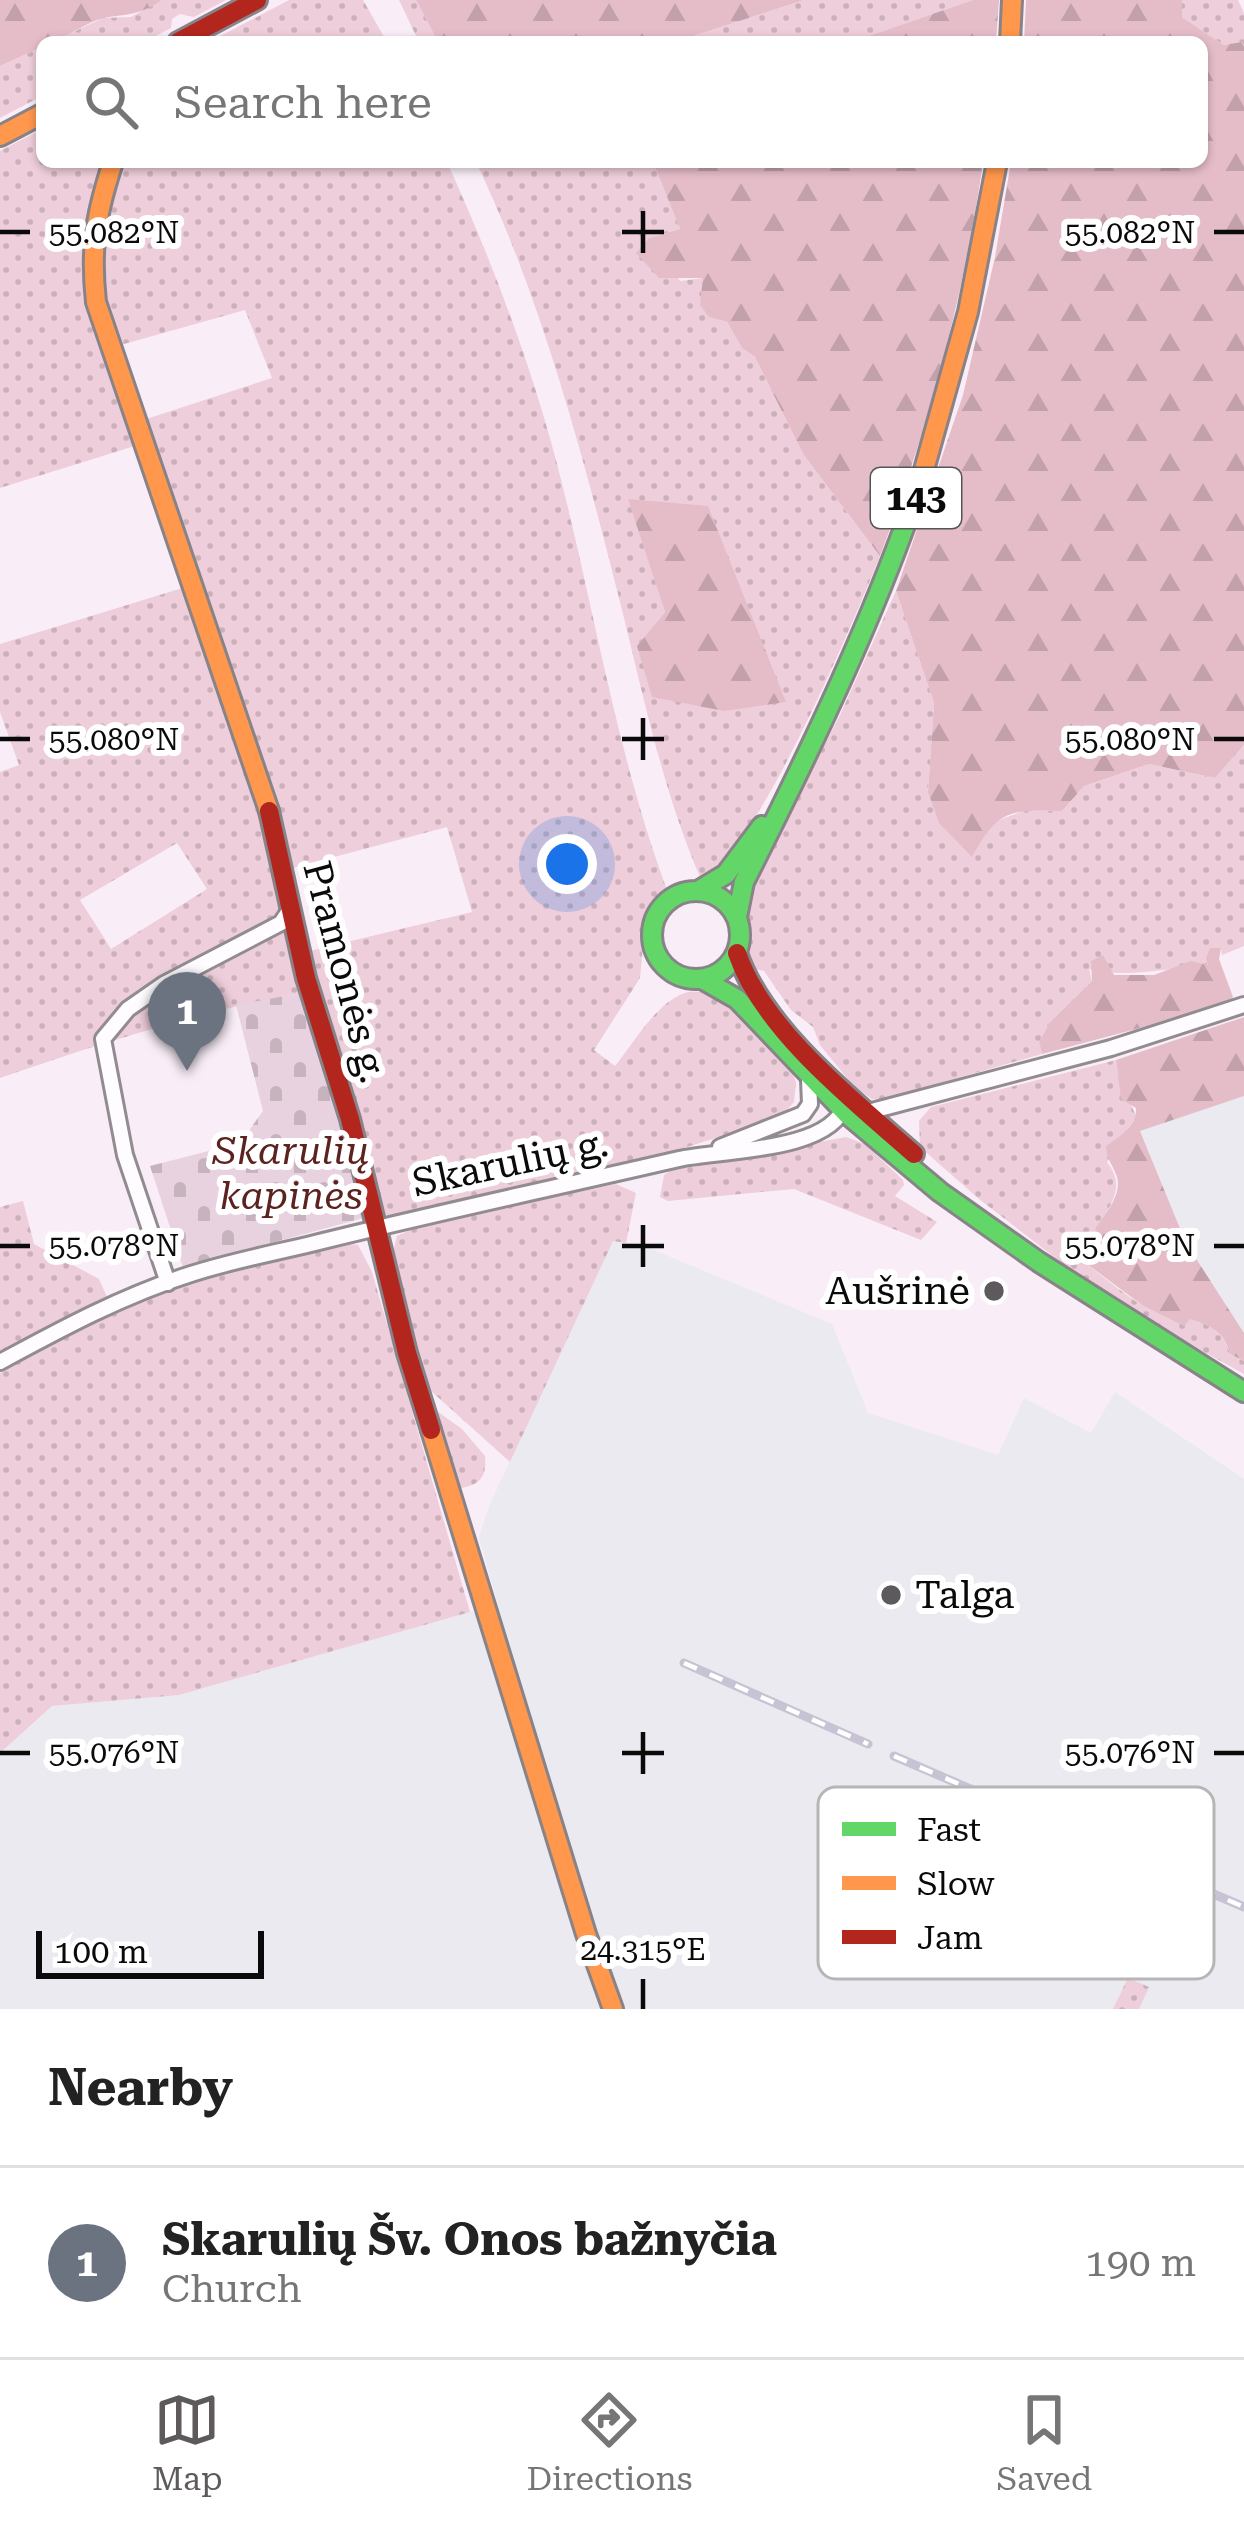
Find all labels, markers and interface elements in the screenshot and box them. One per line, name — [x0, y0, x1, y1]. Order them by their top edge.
search box — [36, 36, 1208, 168]
icon: search — [78, 69, 144, 135]
text: Search here — [174, 76, 432, 129]
text: 55.082°N — [49, 215, 179, 250]
text: 55.082°N — [1065, 215, 1195, 250]
road number: 143 — [871, 468, 961, 528]
text: 55.080°N — [49, 722, 179, 757]
text: 55.080°N — [1065, 722, 1195, 757]
your location — [537, 834, 597, 894]
street label: Pramonės g. — [293, 856, 397, 1088]
pin: 1 — [148, 972, 226, 1071]
street label: Skarulių g. — [408, 1120, 612, 1206]
park label: Skarulių kapinės — [212, 1128, 369, 1219]
text: 55.078°N — [49, 1228, 179, 1263]
text: 55.078°N — [1065, 1228, 1195, 1263]
place label: Aušrinė — [825, 1268, 970, 1314]
marker: Aušrinė — [981, 1278, 1007, 1304]
place label: Talga — [915, 1572, 1014, 1618]
marker: Talga — [878, 1582, 904, 1608]
text: 55.076°N — [49, 1735, 179, 1770]
text: 55.076°N — [1065, 1735, 1195, 1770]
legend — [818, 1787, 1214, 1979]
text: Fast — [917, 1810, 981, 1849]
text: Slow — [917, 1864, 995, 1903]
text: Jam — [917, 1918, 983, 1957]
scale bar — [36, 1925, 264, 1978]
text: 100 m — [54, 1932, 148, 1971]
text: 24.315°E — [580, 1932, 706, 1967]
text: Nearby — [48, 2058, 233, 2117]
text: Skarulių Šv. Onos bažnyčia — [162, 2213, 777, 2266]
text: 1 — [76, 2240, 98, 2286]
text: 190 m — [1085, 2240, 1196, 2286]
text: Church — [162, 2266, 302, 2312]
tab: Map — [152, 2387, 223, 2498]
tab: Directions — [526, 2387, 692, 2498]
tab: Saved — [996, 2387, 1092, 2498]

